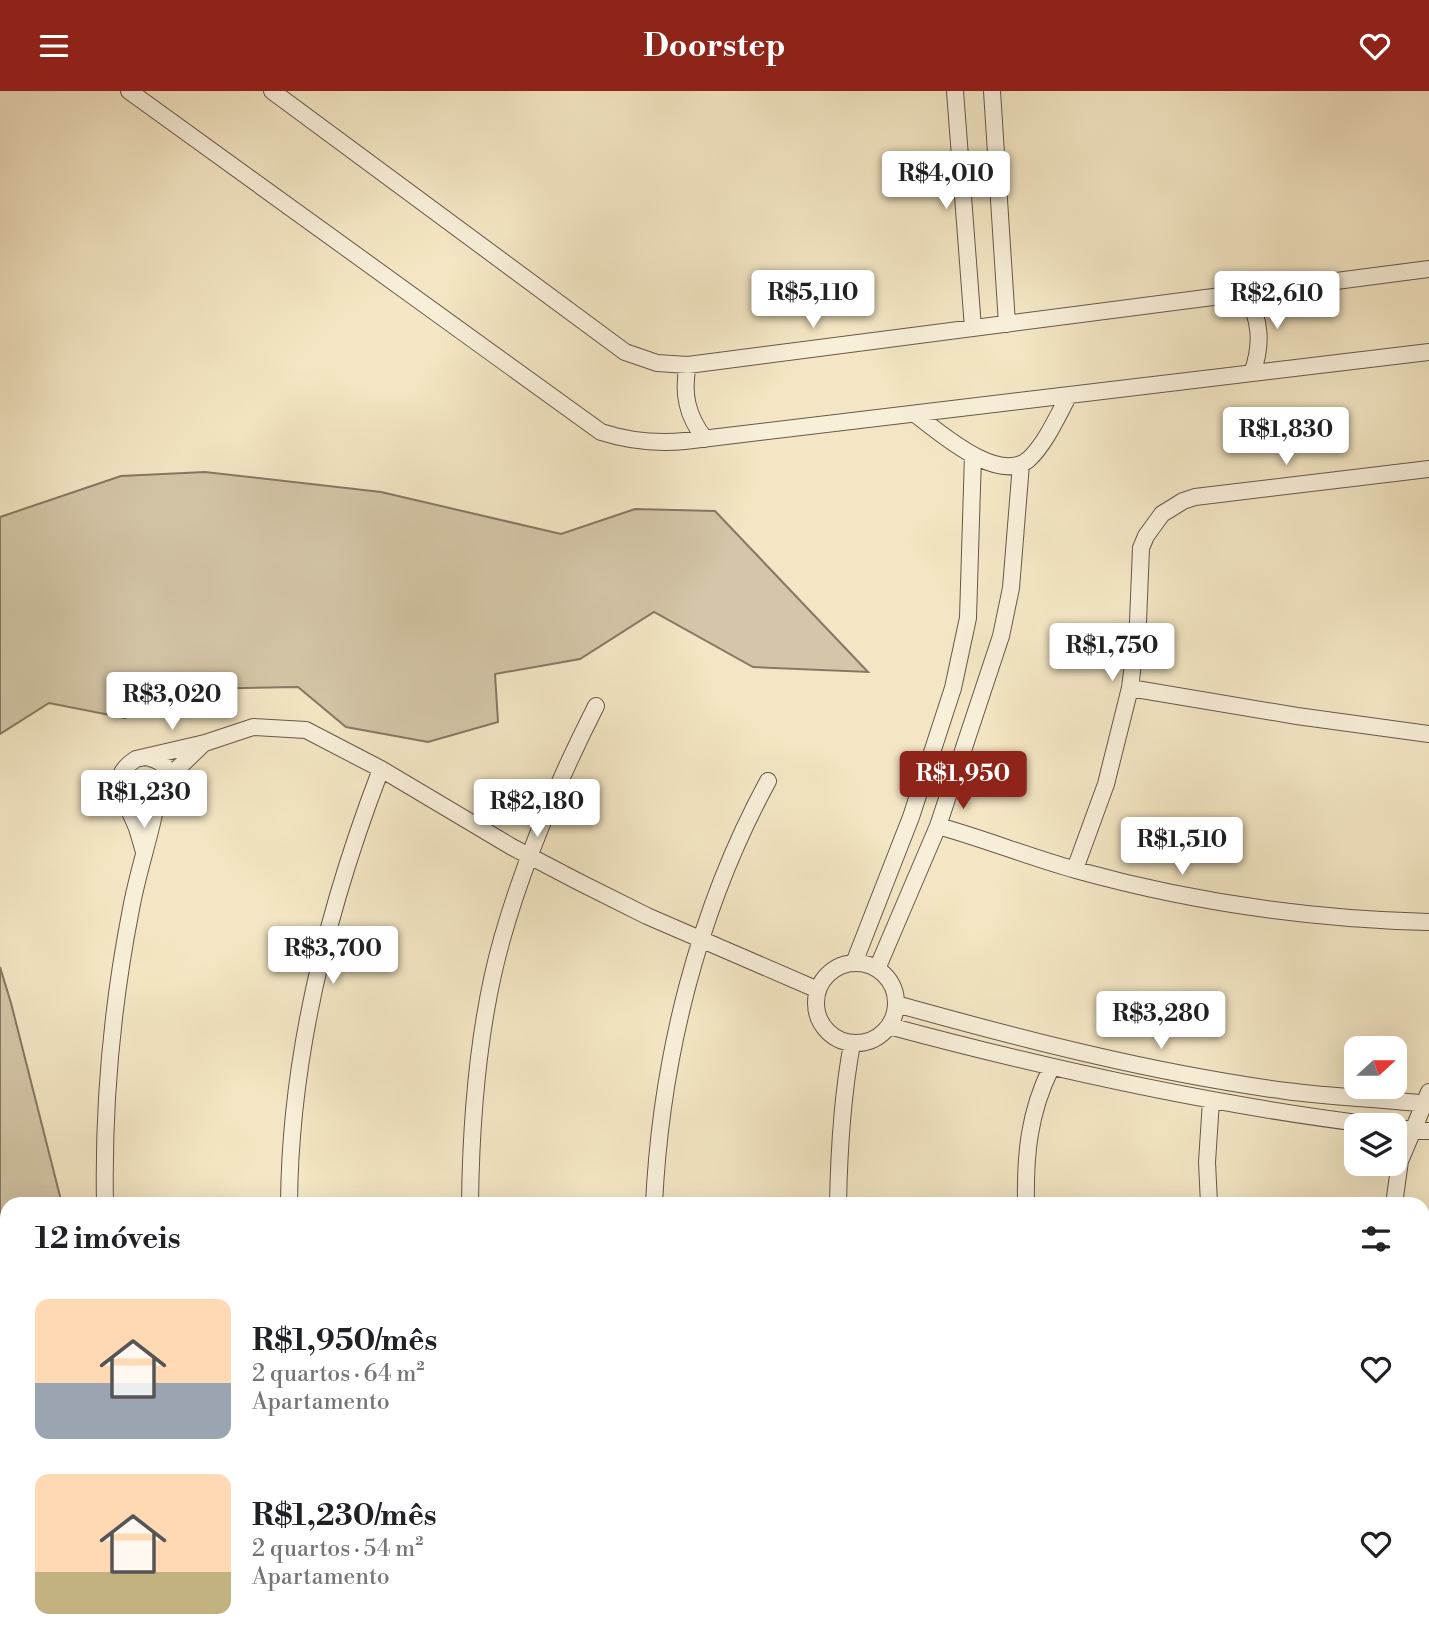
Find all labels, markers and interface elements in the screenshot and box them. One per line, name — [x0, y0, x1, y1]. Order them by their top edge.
text: Doorstep — [643, 26, 786, 66]
icon: menu — [35, 27, 73, 65]
icon: heart — [1356, 27, 1394, 65]
pin: R$4,010 — [881, 151, 1011, 211]
text: R$4,010 — [898, 160, 994, 188]
pin: R$5,110 — [748, 271, 878, 330]
pin: R$2,610 — [1212, 271, 1342, 331]
text: R$5,110 — [767, 279, 859, 307]
text: R$2,610 — [1230, 280, 1324, 308]
pin: R$1,830 — [1221, 407, 1351, 467]
text: R$1,830 — [1239, 416, 1333, 444]
pin: R$1,750 — [1047, 623, 1177, 683]
text: R$1,750 — [1065, 632, 1159, 660]
pin: R$3,020 — [107, 673, 237, 732]
text: R$3,020 — [122, 681, 222, 709]
pin: R$1,950 — [898, 751, 1028, 811]
text: R$1,950 — [916, 760, 1010, 788]
pin: R$1,230 — [79, 771, 209, 830]
text: R$1,230 — [97, 779, 191, 807]
pin: R$2,180 — [472, 779, 602, 839]
text: R$2,180 — [490, 788, 584, 816]
pin: R$1,510 — [1117, 817, 1247, 877]
text: R$1,510 — [1137, 826, 1227, 854]
pin: R$3,700 — [268, 927, 398, 986]
text: R$3,700 — [284, 935, 382, 963]
pin: R$3,280 — [1096, 991, 1226, 1051]
text: R$3,280 — [1112, 1000, 1210, 1028]
north arrow — [1344, 1036, 1407, 1099]
map controls — [1344, 1036, 1407, 1176]
button: layers — [1344, 1113, 1407, 1176]
text: 12 imóveis — [35, 1220, 181, 1258]
icon: filters — [1357, 1220, 1395, 1258]
text: R$1,950/mês — [252, 1322, 437, 1360]
icon: home — [91, 1327, 175, 1411]
icon: heart — [1357, 1350, 1395, 1388]
text: 2 quartos · 64 m² — [252, 1360, 425, 1388]
text: Apartamento — [252, 1388, 390, 1416]
text: R$1,230/mês — [252, 1497, 437, 1535]
icon: home — [91, 1502, 175, 1586]
icon: heart — [1357, 1525, 1395, 1563]
text: 2 quartos · 54 m² — [252, 1535, 423, 1563]
text: Apartamento — [252, 1563, 390, 1591]

